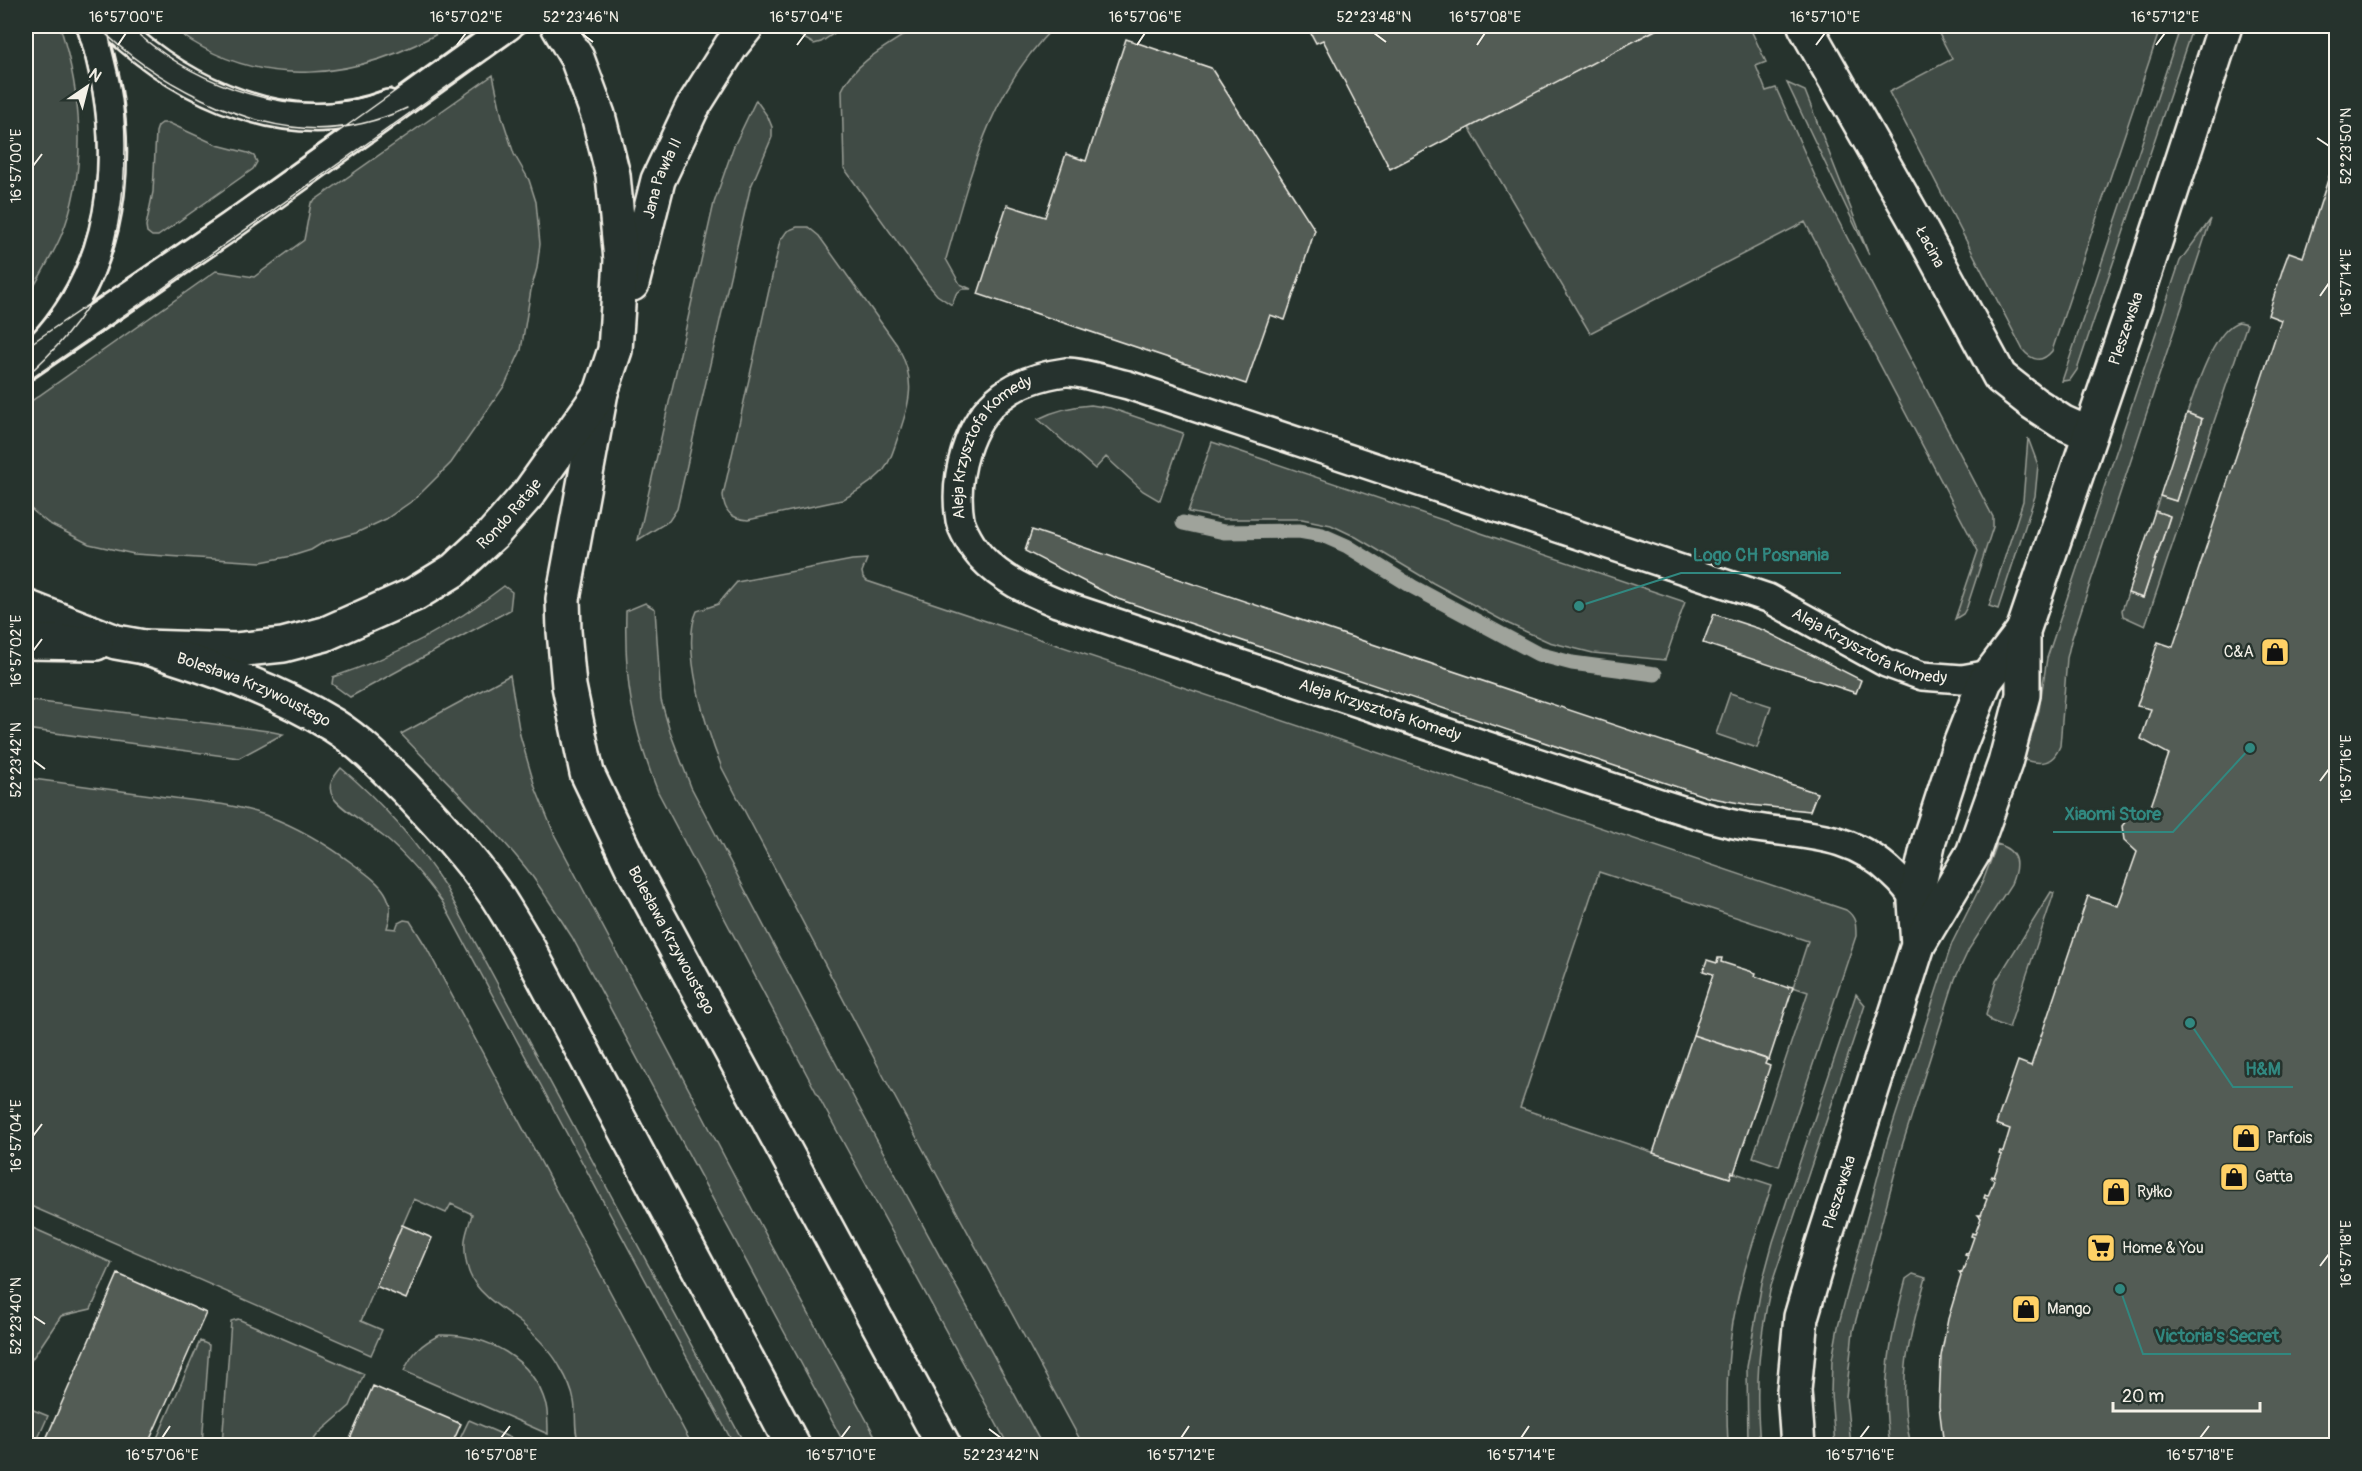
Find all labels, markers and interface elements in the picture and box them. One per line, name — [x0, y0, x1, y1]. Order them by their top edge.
text: 16°57'00"E — [89, 8, 163, 27]
text: 16°57'02"E — [430, 8, 503, 27]
text: 52°23'46"N — [543, 8, 619, 27]
text: 16°57'04"E — [769, 8, 843, 27]
text: 16°57'06"E — [1108, 8, 1182, 27]
text: 52°23'48"N — [1337, 8, 1411, 27]
text: 16°57'08"E — [1449, 8, 1521, 27]
text: 16°57'10"E — [1790, 8, 1860, 27]
text: 16°57'12"E — [2131, 8, 2199, 27]
north arrow — [57, 57, 117, 117]
text: N — [85, 64, 105, 87]
text: 52°23'50"N — [2337, 108, 2356, 184]
text: 16°57'00"E — [7, 129, 26, 203]
street label: Jana Pawła II — [639, 135, 686, 221]
street label: Łacina — [1910, 222, 1949, 271]
text: 16°57'14"E — [2337, 248, 2356, 317]
street label: Pleszewska — [2104, 289, 2148, 368]
street label: Aleja Krzysztofa Komedy — [948, 371, 1035, 521]
street label: Rondo Rataje — [473, 475, 546, 554]
callout: Logo CH Posnania — [1681, 537, 1841, 573]
text: Logo CH Posnania — [1693, 544, 1830, 567]
street label: Aleja Krzysztofa Komedy — [1788, 603, 1948, 688]
text: 16°57'02"E — [7, 614, 26, 687]
shop icon: C&A — [2259, 636, 2291, 668]
place label: C&A — [2224, 642, 2254, 662]
street label: Bolesława Krzywoustego — [174, 648, 335, 732]
street label: Aleja Krzysztofa Komedy — [1297, 674, 1464, 746]
text: 52°23'42"N — [7, 722, 26, 798]
text: 16°57'16"E — [2337, 734, 2356, 803]
callout: Xiaomi Store — [2053, 796, 2173, 832]
text: Xiaomi Store — [2065, 803, 2162, 826]
street label: Bolesława Krzywoustego — [623, 863, 720, 1018]
callout: H&M — [2233, 1051, 2293, 1087]
text: H&M — [2245, 1058, 2281, 1081]
text: 16°57'04"E — [7, 1099, 26, 1173]
shop icon: Parfois — [2230, 1122, 2262, 1154]
place label: Parfois — [2267, 1128, 2312, 1148]
street label: Pleszewska — [1818, 1153, 1860, 1231]
shop icon: Gatta — [2218, 1161, 2250, 1193]
place label: Gatta — [2255, 1167, 2293, 1187]
shop icon: Ryłko — [2100, 1176, 2132, 1208]
place label: Ryłko — [2137, 1182, 2173, 1202]
text: 16°57'18"E — [2337, 1220, 2356, 1288]
supermarket icon: Home & You — [2085, 1232, 2117, 1264]
place label: Home & You — [2122, 1238, 2204, 1258]
text: 52°23'40"N — [7, 1277, 26, 1355]
shop icon: Mango — [2010, 1293, 2042, 1325]
place label: Mango — [2047, 1299, 2092, 1319]
callout: Victoria's Secret — [2143, 1318, 2291, 1354]
text: Victoria's Secret — [2155, 1325, 2280, 1348]
scale bar — [2113, 1375, 2260, 1413]
text: 20 m — [2122, 1385, 2164, 1408]
text: 16°57'06"E — [125, 1446, 199, 1465]
text: 16°57'08"E — [465, 1446, 537, 1465]
text: 16°57'10"E — [806, 1446, 876, 1465]
text: 52°23'42"N — [963, 1446, 1039, 1465]
text: 16°57'12"E — [1147, 1446, 1215, 1465]
text: 16°57'14"E — [1487, 1446, 1556, 1465]
text: 16°57'16"E — [1826, 1446, 1895, 1465]
text: 16°57'18"E — [2166, 1446, 2234, 1465]

